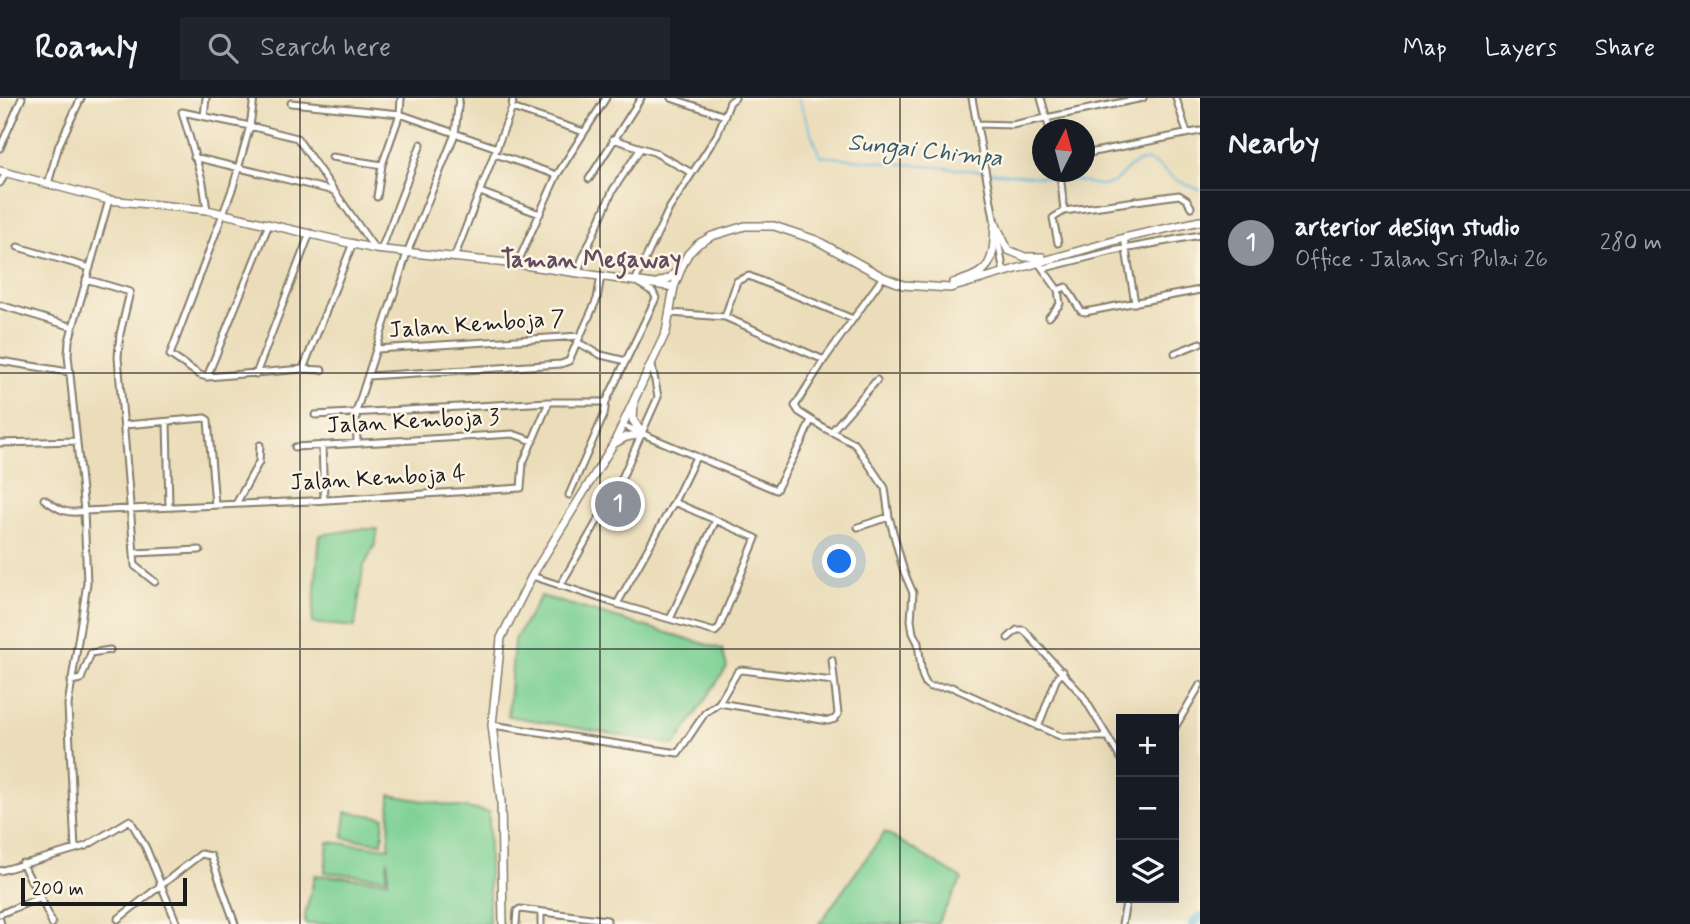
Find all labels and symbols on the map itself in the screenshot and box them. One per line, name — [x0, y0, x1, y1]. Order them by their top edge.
north arrow — [1032, 119, 1095, 182]
water label: Sungai Chimpa — [846, 127, 1004, 177]
district label: Taman Megaway — [501, 245, 681, 279]
street label: Jalan Kemboja 7 — [388, 304, 566, 346]
street label: Jalan Kemboja 3 — [326, 402, 500, 442]
street label: Jalan Kemboja 4 — [289, 459, 467, 499]
pin: 1 — [595, 478, 641, 530]
your location — [822, 544, 856, 578]
scale bar — [21, 875, 187, 907]

